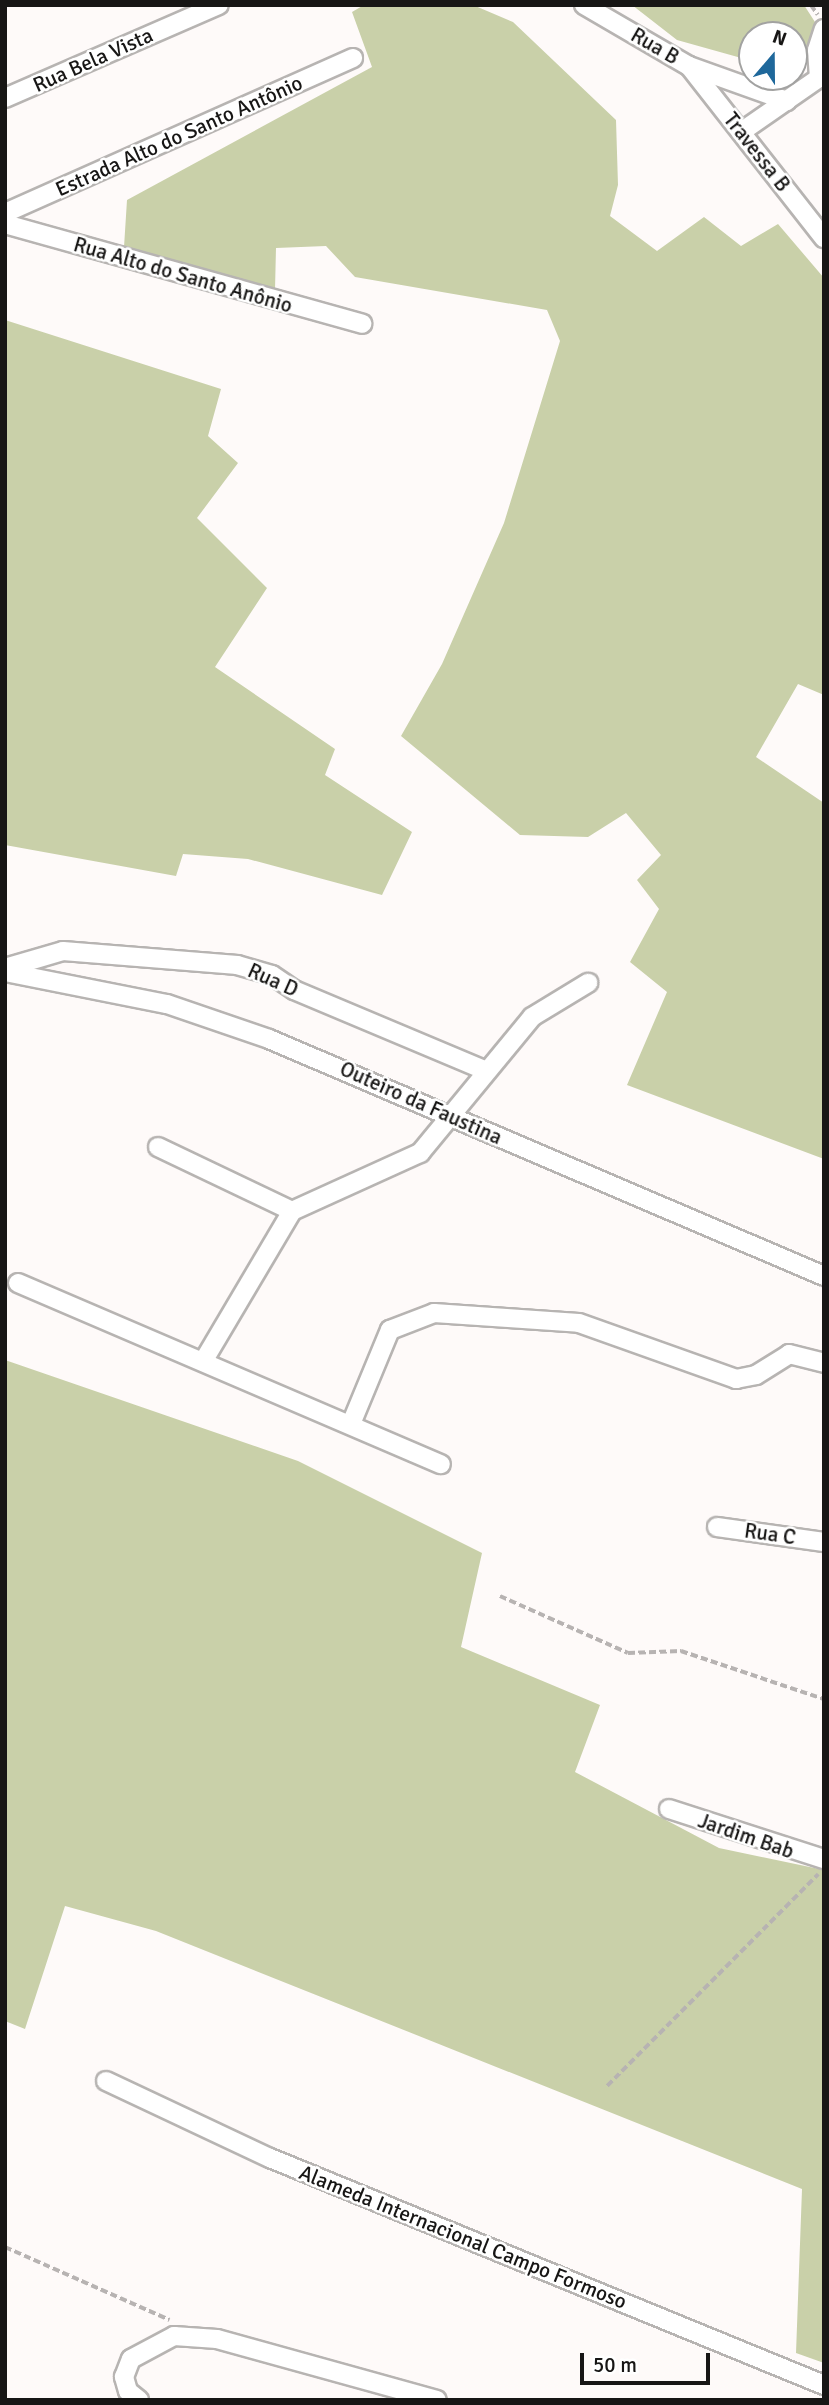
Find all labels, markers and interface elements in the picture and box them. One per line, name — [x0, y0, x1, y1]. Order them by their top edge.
north arrow — [738, 21, 808, 91]
street label: Rua Bela Vista — [29, 22, 157, 98]
street label: Rua B — [626, 22, 684, 70]
text: N — [769, 25, 790, 52]
street label: Estrada Alto do Santo Antônio — [52, 70, 306, 202]
street label: Travessa B — [718, 107, 796, 197]
street label: Rua Alto do Santo Anônio — [71, 232, 295, 318]
street label: Rua D — [244, 958, 302, 1002]
street label: Outeiro da Faustina — [336, 1056, 506, 1150]
street label: Rua C — [743, 1518, 797, 1550]
street label: Jardim Bab — [695, 1808, 797, 1864]
street label: Alameda Internacional Campo Formoso — [296, 2160, 630, 2314]
scale bar — [584, 2338, 714, 2382]
text: 50 m — [593, 2352, 637, 2378]

